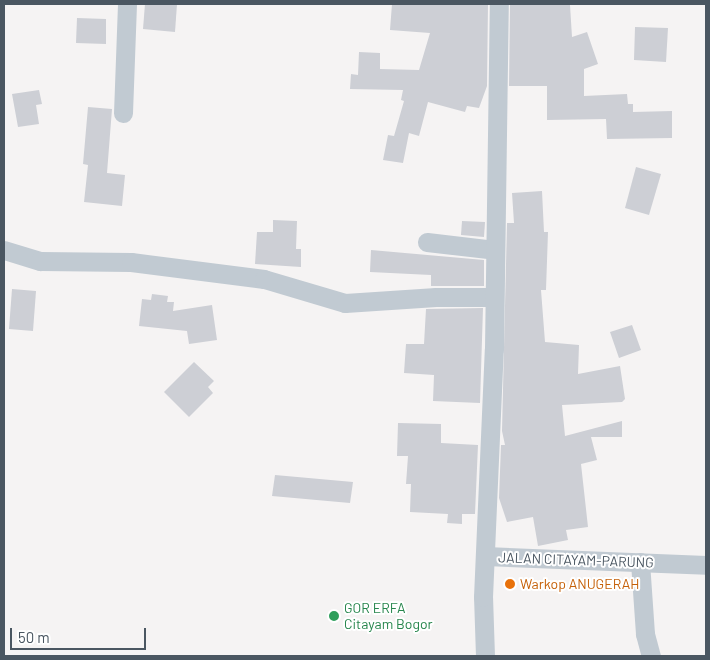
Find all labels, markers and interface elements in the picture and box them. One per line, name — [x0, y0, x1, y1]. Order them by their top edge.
street label: JALAN CITAYAM-PARUNG — [498, 549, 654, 571]
place label: Warkop ANUGERAH — [520, 576, 639, 592]
marker: Warkop ANUGERAH — [504, 578, 516, 590]
place label: GOR ERFA Citayam Bogor — [344, 600, 433, 632]
marker: GOR ERFA Citayam Bogor — [328, 610, 340, 622]
scale bar — [12, 618, 149, 650]
text: 50 m — [18, 628, 50, 646]

